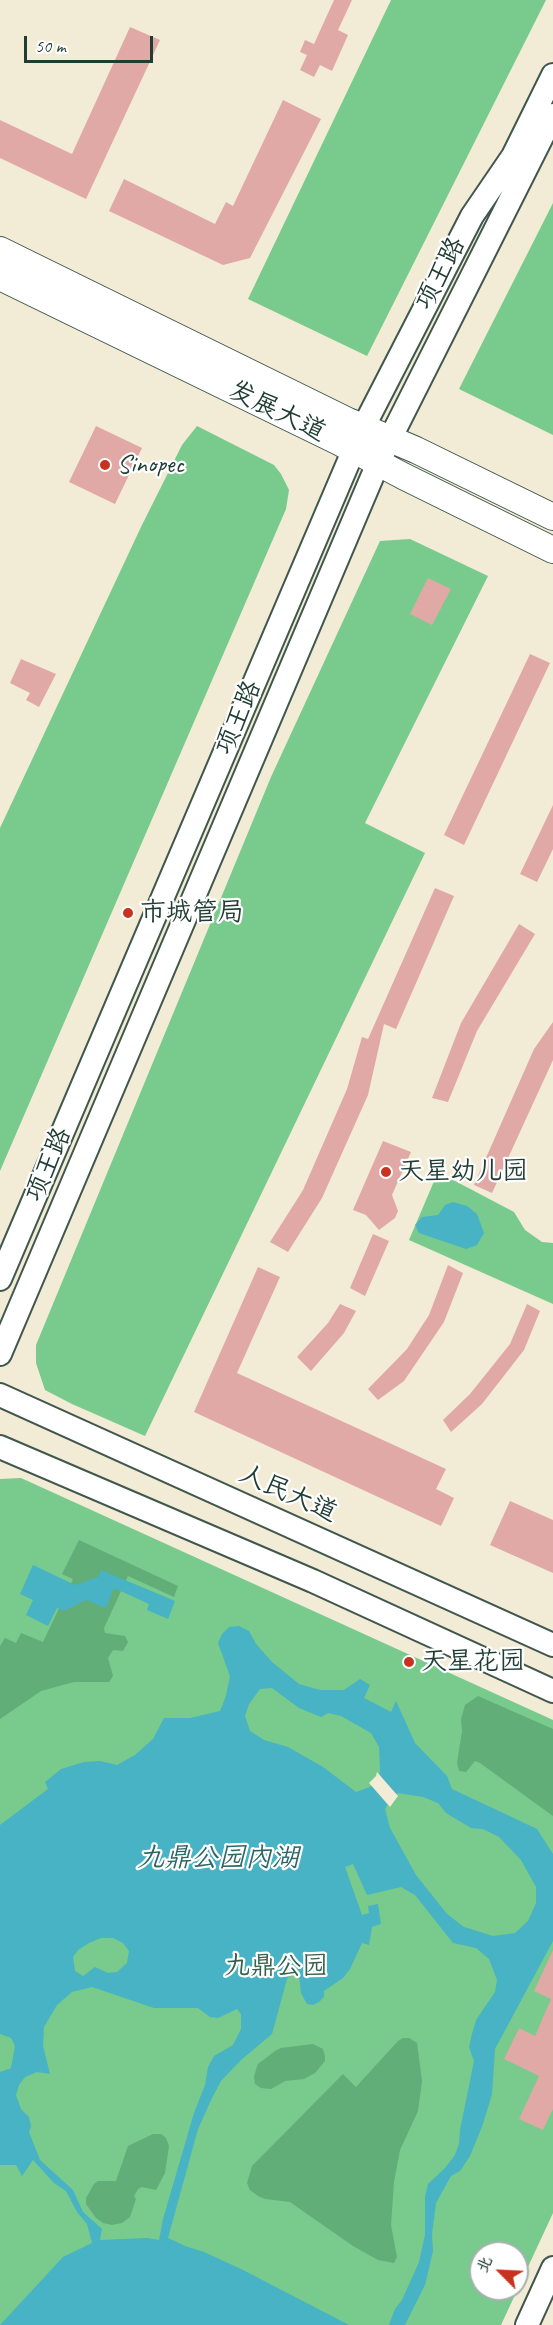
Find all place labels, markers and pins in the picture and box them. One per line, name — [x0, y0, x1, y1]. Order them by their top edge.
place label: Sinopec — [117, 449, 184, 481]
marker: Sinopec — [98, 458, 112, 472]
place label: 市城管局 — [140, 897, 244, 929]
marker: 市城管局 — [121, 906, 135, 920]
place label: 天星幼儿园 — [398, 1156, 528, 1188]
marker: 天星幼儿园 — [379, 1165, 393, 1179]
place label: 天星花园 — [421, 1646, 525, 1678]
marker: 天星花园 — [402, 1655, 416, 1669]

